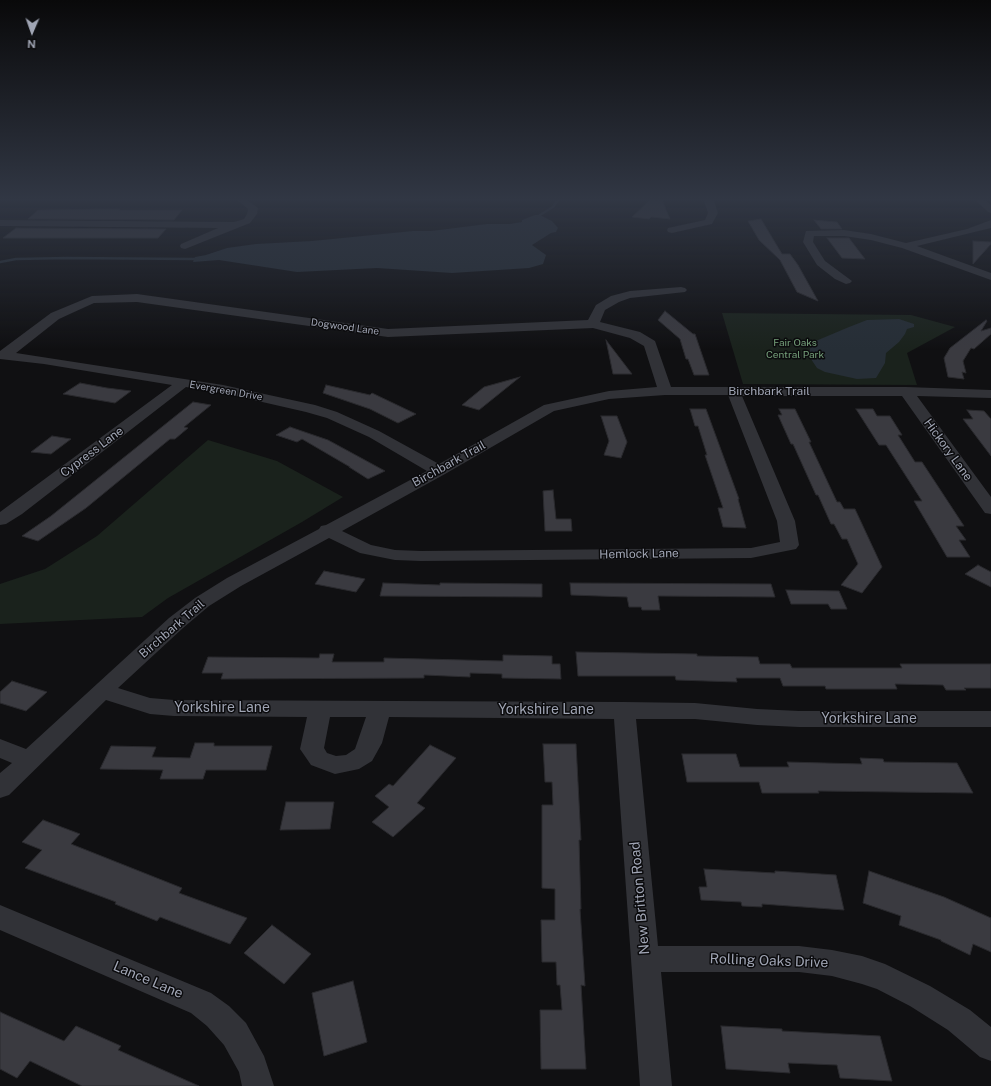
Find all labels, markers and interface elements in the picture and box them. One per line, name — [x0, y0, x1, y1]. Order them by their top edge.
north arrow — [12, 12, 52, 52]
text: N — [27, 38, 36, 50]
street label: Dogwood Lane — [310, 316, 380, 338]
park label: Fair Oaks Central Park — [766, 337, 824, 360]
street label: Evergreen Drive — [189, 379, 263, 403]
street label: Birchbark Trail — [728, 384, 810, 398]
street label: Hickory Lane — [921, 416, 975, 484]
street label: Cypress Lane — [58, 424, 126, 480]
street label: Birchbark Trail — [410, 438, 488, 490]
street label: Hemlock Lane — [599, 546, 679, 562]
street label: Birchbark Trail — [136, 597, 208, 661]
street label: Yorkshire Lane — [174, 700, 270, 716]
street label: Yorkshire Lane — [498, 702, 594, 718]
street label: Yorkshire Lane — [821, 711, 917, 727]
street label: New Britton Road — [627, 841, 653, 955]
street label: Rolling Oaks Drive — [709, 951, 829, 971]
street label: Lance Lane — [111, 958, 185, 1002]

